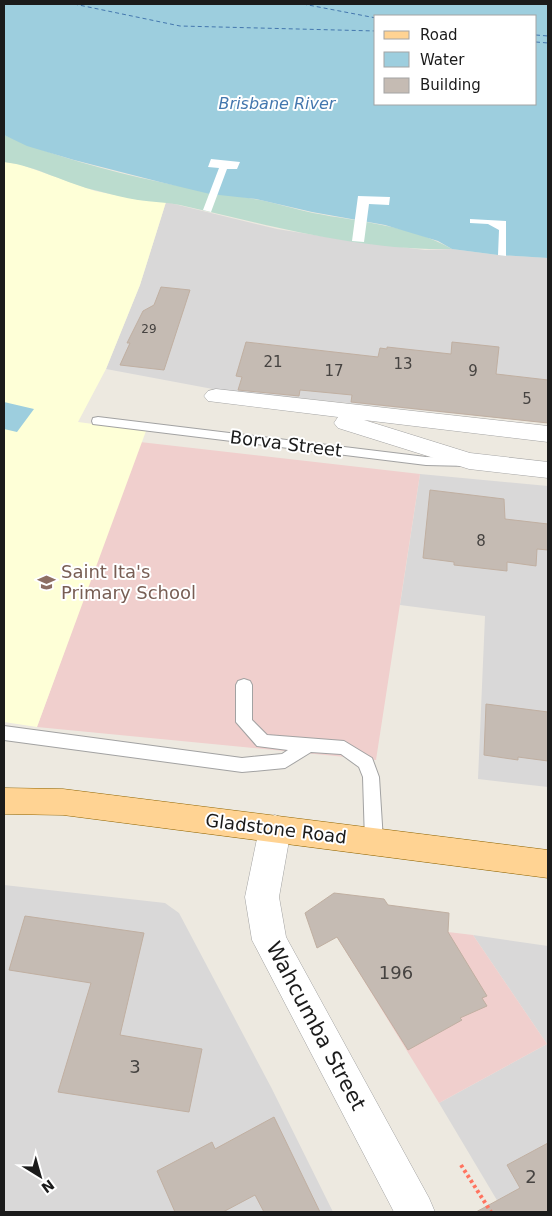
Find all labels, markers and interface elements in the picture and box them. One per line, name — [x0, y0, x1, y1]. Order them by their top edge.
legend — [374, 15, 537, 105]
text: Road — [420, 26, 458, 44]
text: Water — [420, 51, 465, 69]
text: Building — [420, 76, 481, 94]
water label: Brisbane River — [219, 94, 337, 113]
house number: 29 — [141, 322, 157, 336]
house number: 21 — [263, 353, 283, 371]
house number: 13 — [393, 355, 413, 373]
house number: 17 — [324, 362, 344, 380]
house number: 9 — [468, 362, 478, 380]
house number: 5 — [522, 390, 532, 408]
street label: Borva Street — [229, 426, 343, 461]
house number: 8 — [476, 532, 486, 550]
place label: Saint Ita's Primary School — [61, 561, 196, 603]
school or university icon: Saint Ita's Primary School — [37, 572, 57, 592]
street label: Gladstone Road — [204, 809, 348, 848]
street label: Wahcumba Street — [261, 938, 371, 1114]
house number: 196 — [379, 962, 413, 983]
house number: 3 — [129, 1056, 141, 1077]
north arrow — [15, 1151, 65, 1201]
house number: 2 — [525, 1166, 537, 1187]
text: N — [38, 1176, 57, 1196]

